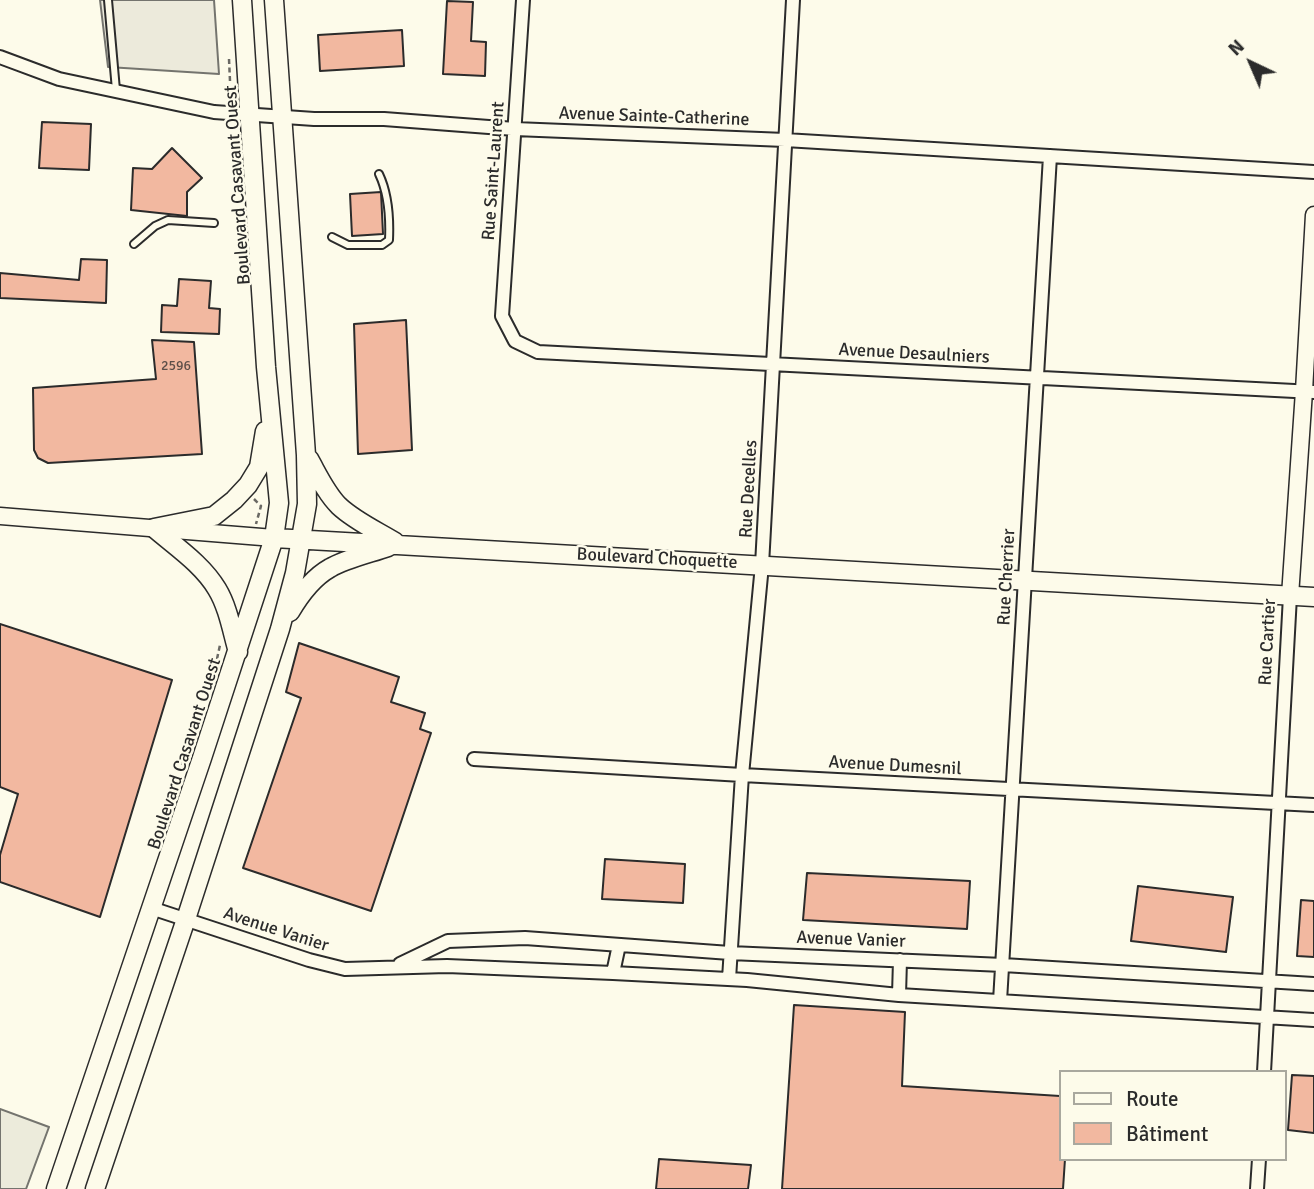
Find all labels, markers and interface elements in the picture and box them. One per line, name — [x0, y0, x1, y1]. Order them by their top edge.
north arrow — [1216, 28, 1286, 98]
text: N — [1223, 35, 1250, 61]
street label: Boulevard Casavant Ouest — [220, 84, 256, 286]
street label: Rue Saint-Laurent — [478, 101, 510, 241]
street label: Avenue Sainte-Catherine — [558, 103, 750, 131]
street label: Avenue Desaulniers — [838, 339, 990, 369]
house number: 2596 — [161, 358, 191, 374]
street label: Rue Decelles — [736, 439, 762, 539]
street label: Rue Cherrier — [994, 528, 1020, 626]
street label: Boulevard Choquette — [576, 544, 738, 574]
street label: Rue Cartier — [1255, 598, 1281, 686]
street label: Boulevard Casavant Ouest — [144, 656, 226, 852]
street label: Avenue Dumesnil — [828, 752, 962, 780]
street label: Avenue Vanier — [221, 903, 331, 957]
street label: Avenue Vanier — [796, 927, 906, 953]
legend — [1058, 1070, 1286, 1161]
text: Route — [1126, 1086, 1178, 1112]
text: Bâtiment — [1126, 1121, 1208, 1147]

